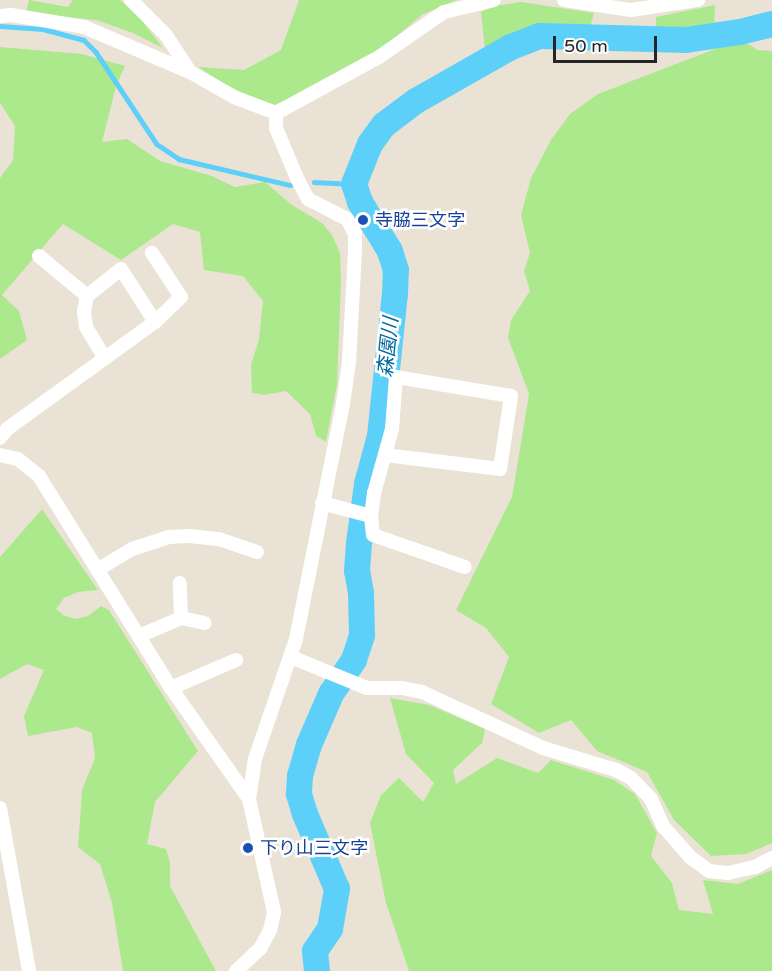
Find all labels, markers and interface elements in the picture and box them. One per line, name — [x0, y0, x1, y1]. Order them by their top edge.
scale bar — [556, 24, 660, 62]
text: 50 m — [564, 35, 608, 57]
place label: 寺脇三文字 — [375, 209, 465, 231]
marker: 寺脇三文字 — [356, 213, 370, 227]
water label: 森園川 — [374, 316, 404, 378]
place label: 下り山三文字 — [260, 837, 368, 859]
marker: 下り山三文字 — [241, 841, 255, 855]

